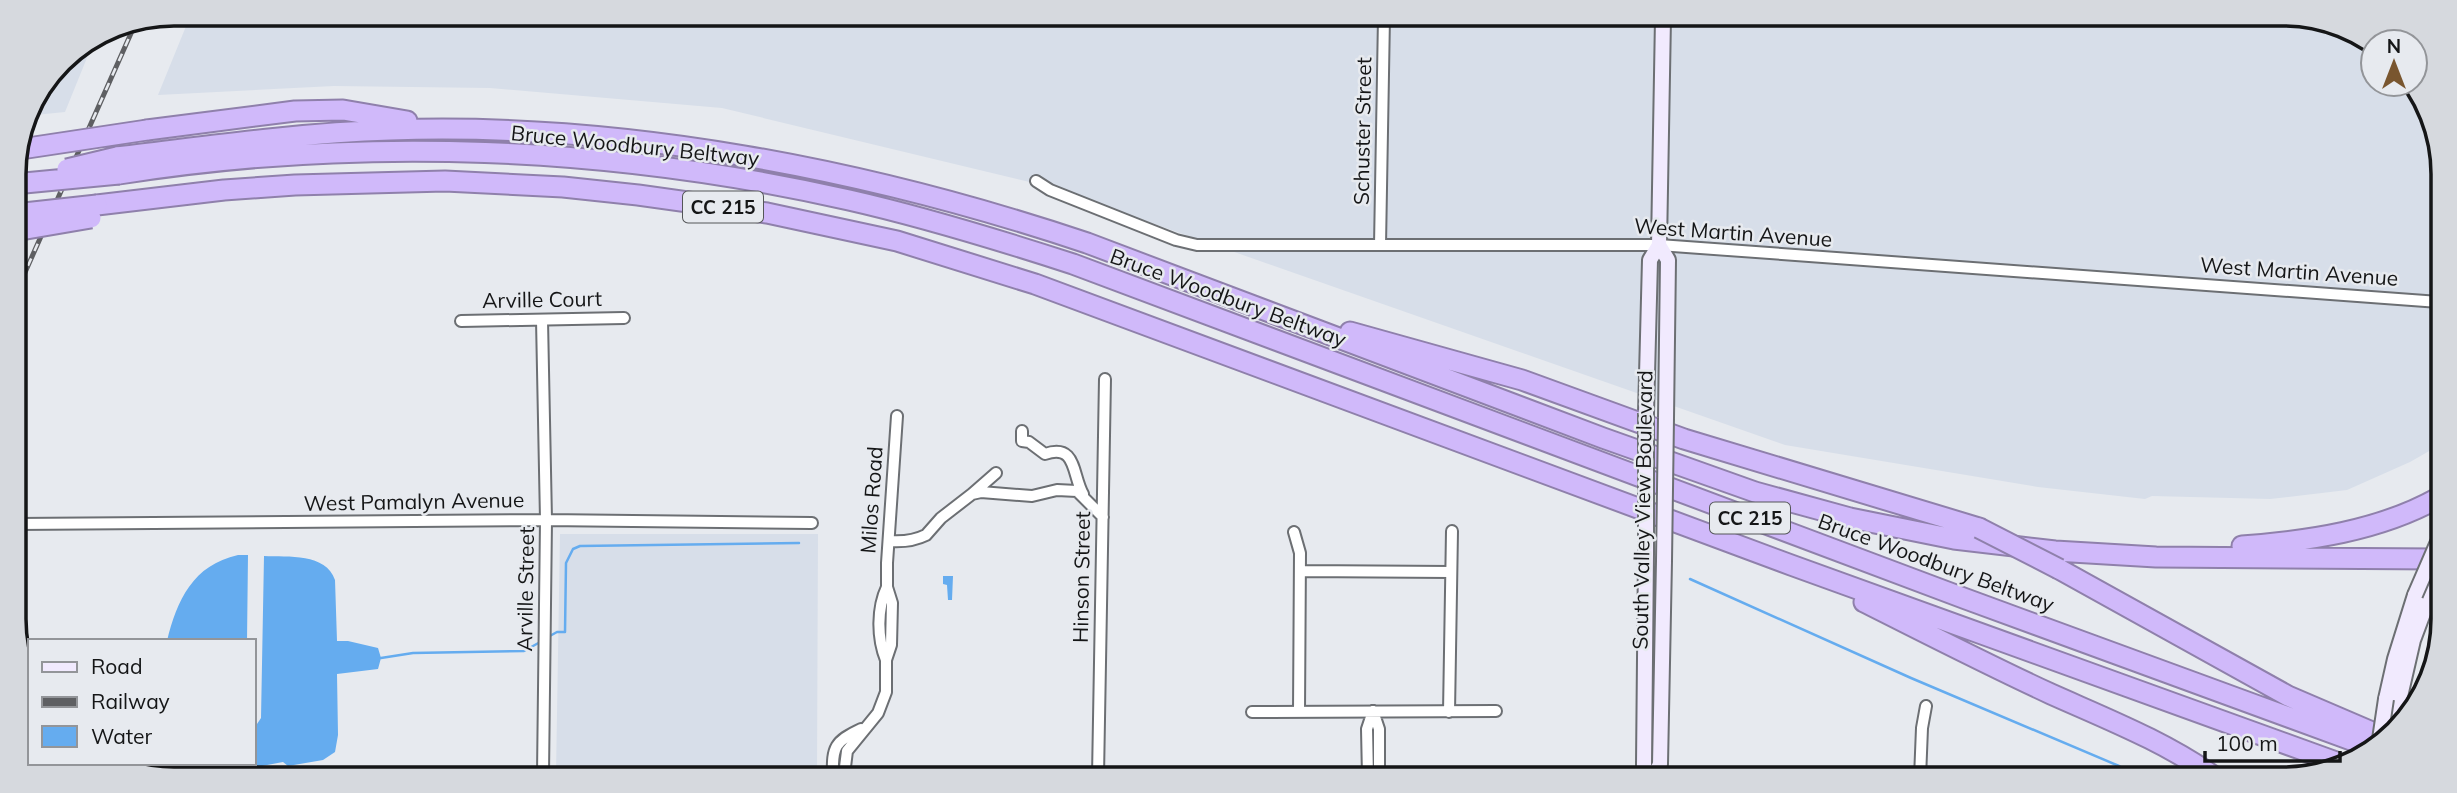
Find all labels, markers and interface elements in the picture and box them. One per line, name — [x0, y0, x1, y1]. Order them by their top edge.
north arrow — [2359, 28, 2429, 98]
text: N — [2387, 34, 2401, 58]
street label: Schuster Street — [1348, 57, 1376, 205]
street label: Bruce Woodbury Beltway — [510, 119, 760, 171]
road number: CC 215 — [683, 192, 763, 223]
street label: West Martin Avenue — [1633, 212, 1833, 252]
street label: Bruce Woodbury Beltway — [1107, 242, 1350, 352]
street label: West Martin Avenue — [2199, 251, 2399, 291]
street label: Arville Court — [482, 285, 602, 313]
street label: South Valley View Boulevard — [1627, 370, 1657, 650]
street label: Milos Road — [854, 445, 888, 554]
street label: West Pamalyn Avenue — [303, 486, 524, 516]
road number: CC 215 — [1710, 503, 1790, 534]
street label: Bruce Woodbury Beltway — [1815, 507, 2058, 617]
street label: Hinson Street — [1067, 511, 1095, 643]
street label: Arville Street — [511, 526, 539, 652]
legend — [28, 639, 256, 765]
text: Road — [91, 653, 142, 679]
text: Railway — [91, 688, 170, 714]
scale bar — [2205, 720, 2340, 764]
text: Water — [91, 723, 152, 749]
text: 100 m — [2216, 730, 2278, 756]

